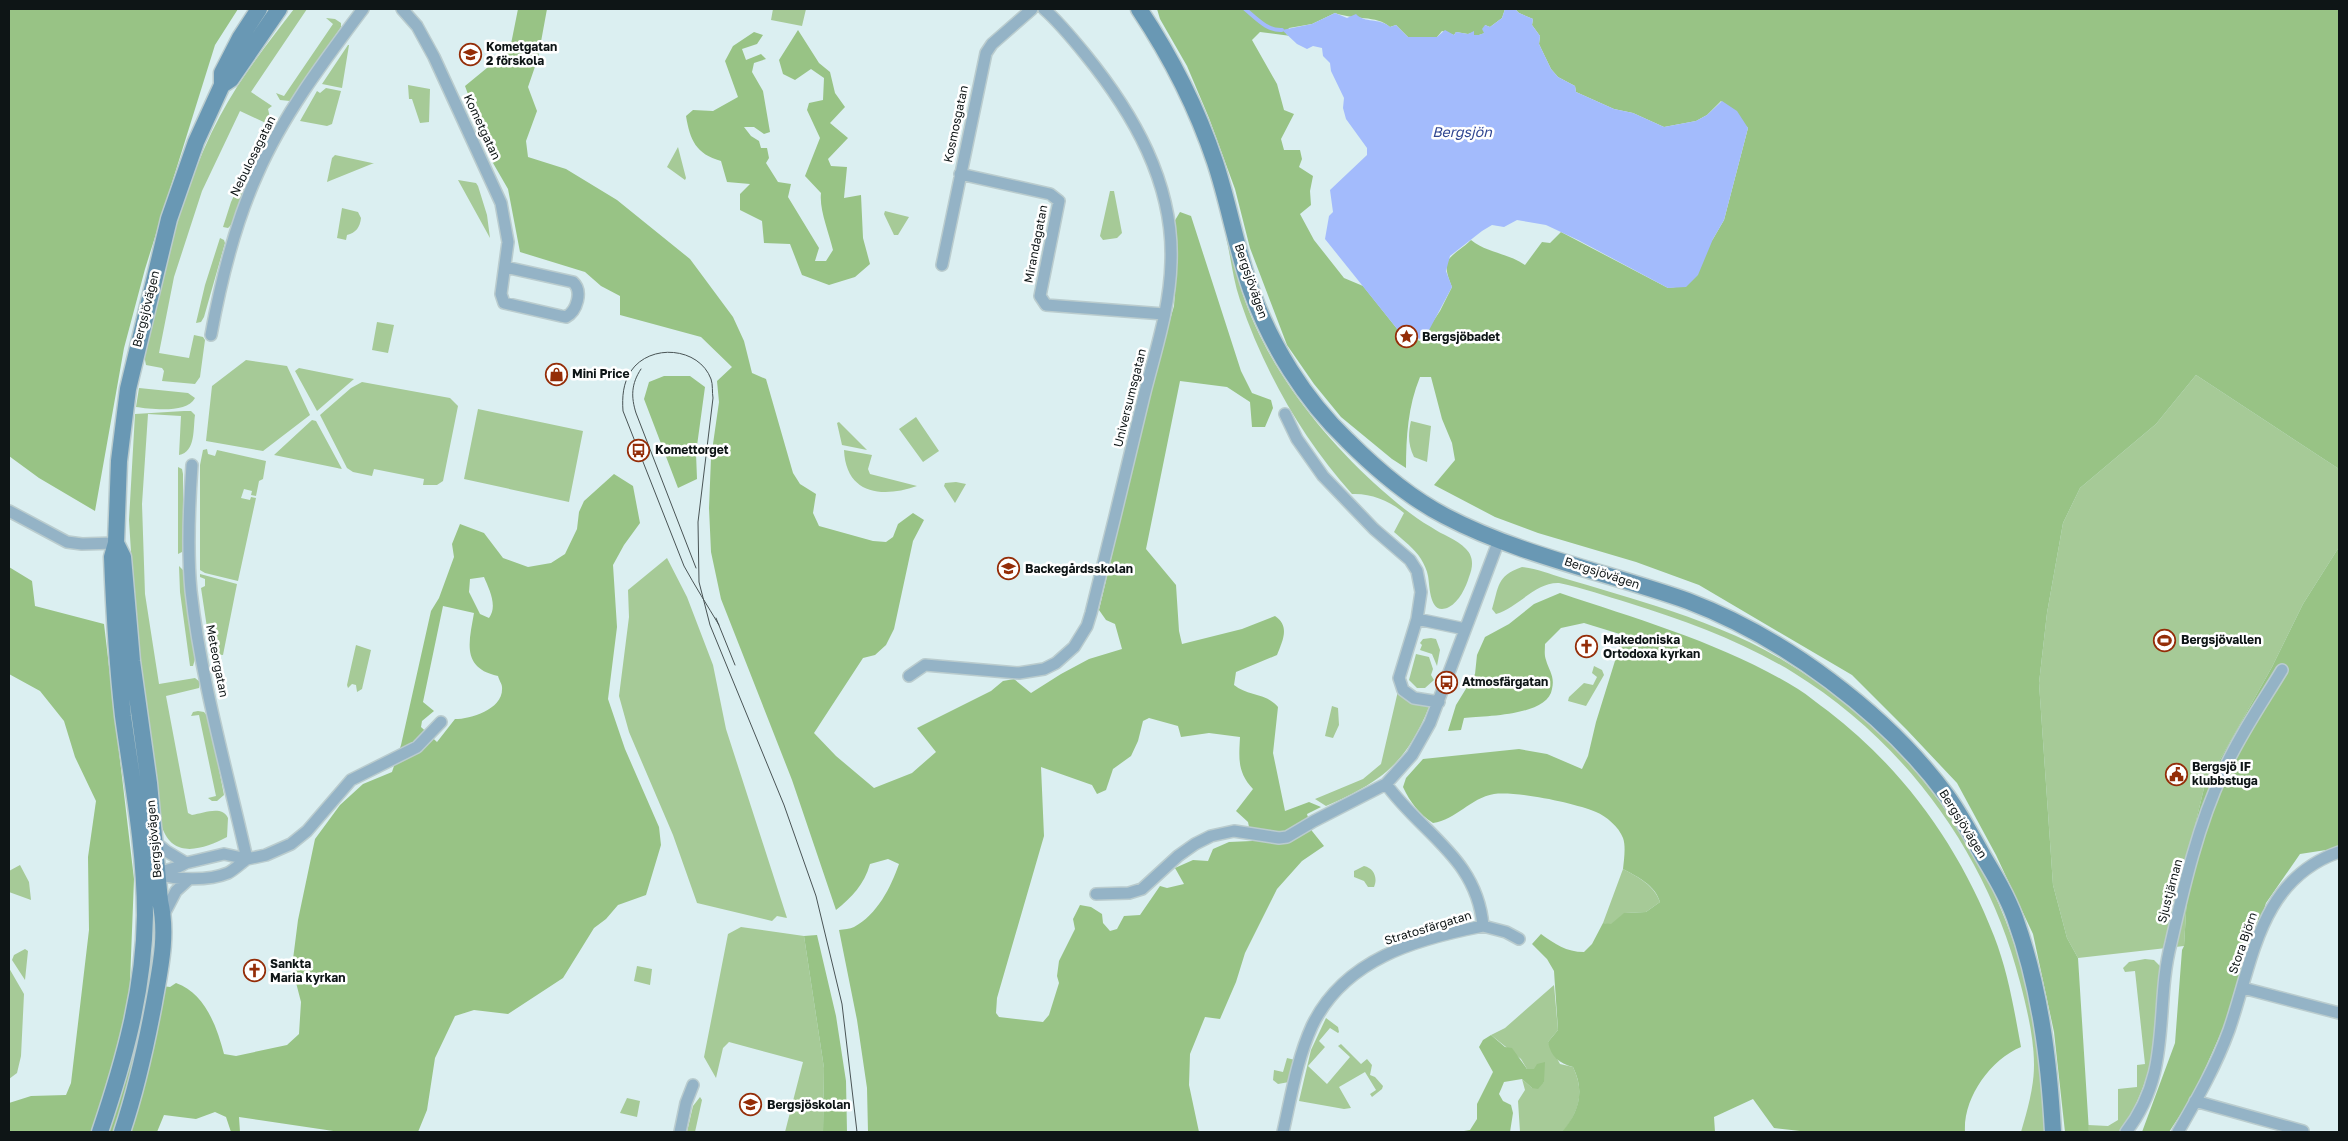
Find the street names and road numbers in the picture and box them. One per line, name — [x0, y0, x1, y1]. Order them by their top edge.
street label: Kosmosgatan — [940, 84, 971, 164]
street label: Kometgatan — [461, 92, 504, 162]
street label: Nebulosagatan — [227, 113, 279, 199]
street label: Mirandagatan — [1021, 203, 1050, 284]
street label: Bergsjövägen — [1232, 241, 1271, 320]
street label: Bergsjövägen — [129, 269, 162, 349]
street label: Universumsgatan — [1110, 347, 1149, 449]
street label: Bergsjövägen — [1563, 553, 1642, 592]
street label: Meteorgatan — [203, 623, 232, 699]
street label: Bergsjövägen — [1936, 786, 1991, 861]
street label: Bergsjövägen — [143, 799, 164, 879]
street label: Sjustjärnan — [2154, 857, 2185, 924]
street label: Stratosfärgatan — [1382, 907, 1473, 948]
street label: Stora Björn — [2225, 910, 2260, 976]

